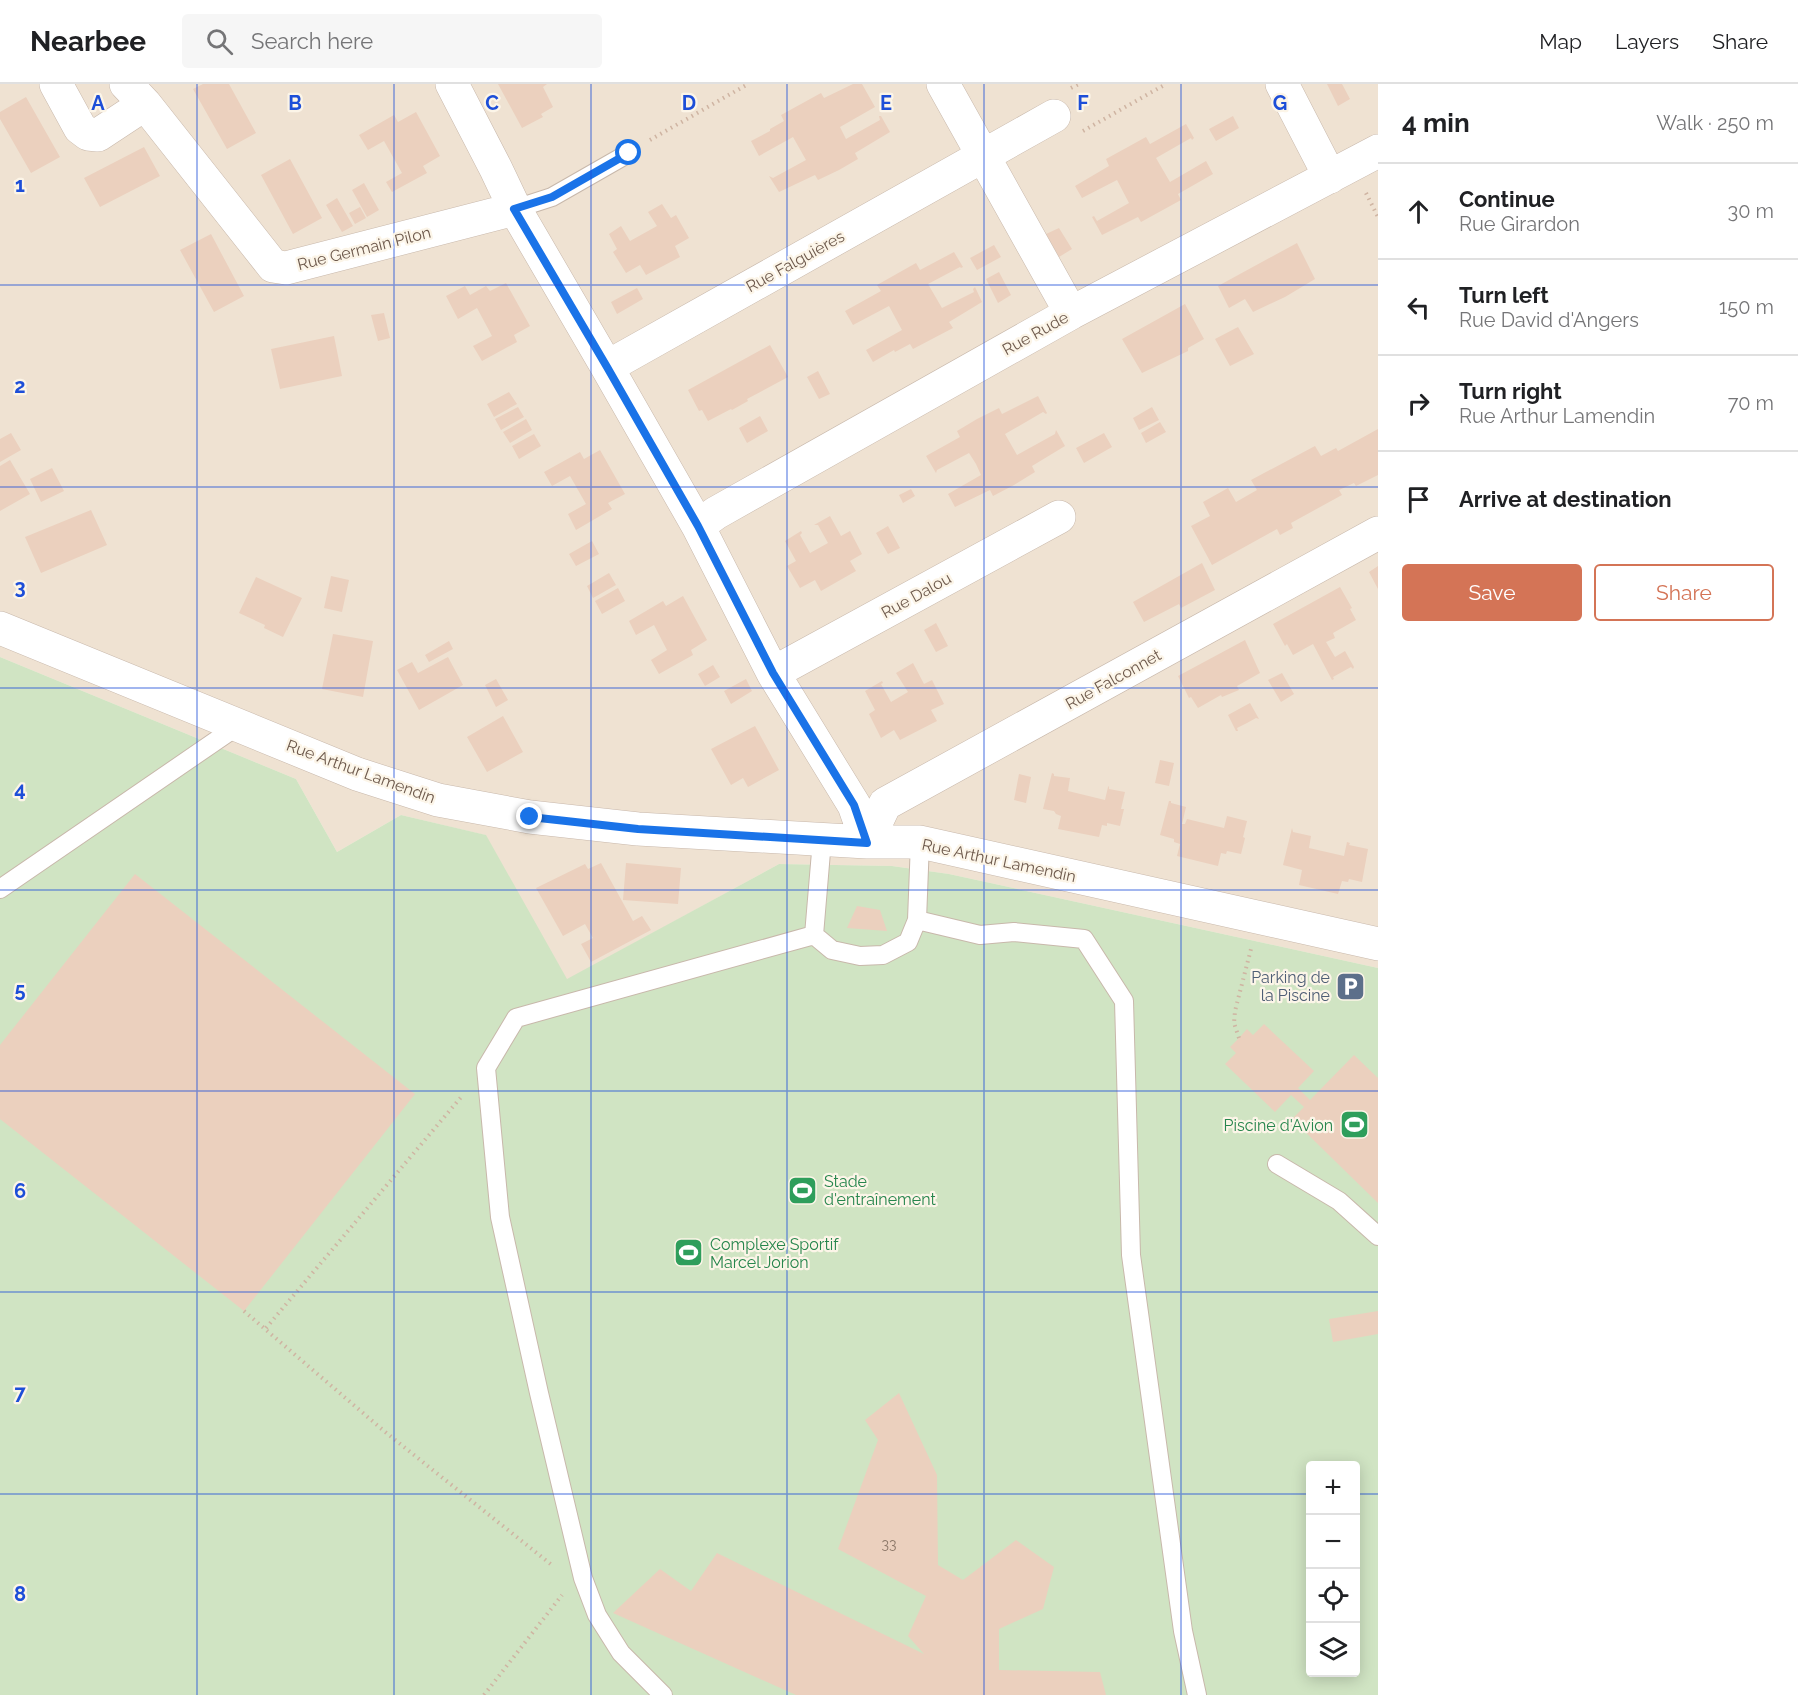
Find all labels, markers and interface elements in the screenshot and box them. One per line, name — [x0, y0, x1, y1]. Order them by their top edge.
search box — [182, 14, 602, 68]
text: Nearbee — [30, 25, 146, 58]
icon: search — [203, 25, 236, 58]
text: Search here — [251, 28, 373, 54]
text: Map — [1539, 29, 1582, 54]
text: Layers — [1615, 29, 1679, 54]
text: Share — [1712, 29, 1768, 54]
text: A — [91, 91, 105, 115]
text: B — [288, 91, 302, 115]
text: C — [485, 91, 499, 115]
text: D — [682, 91, 696, 115]
text: E — [880, 91, 892, 115]
text: F — [1077, 91, 1089, 115]
text: G — [1273, 91, 1287, 115]
text: 4 min — [1402, 108, 1470, 138]
text: Walk · 250 m — [1656, 111, 1774, 135]
route start — [615, 139, 641, 165]
text: 1 — [15, 173, 25, 197]
text: Continue — [1459, 186, 1555, 212]
icon: ahead — [1402, 195, 1435, 228]
text: 30 m — [1728, 199, 1774, 223]
text: Rue Girardon — [1459, 212, 1580, 236]
street label: Rue Germain Pilon — [295, 223, 433, 274]
street label: Rue Falguières — [743, 226, 848, 296]
text: Turn left — [1459, 282, 1549, 308]
icon: left — [1402, 291, 1435, 324]
text: 150 m — [1719, 295, 1774, 319]
street label: Rue Rude — [999, 308, 1072, 359]
text: Rue David d'Angers — [1459, 308, 1639, 332]
text: 2 — [14, 374, 26, 398]
text: Turn right — [1459, 378, 1562, 404]
icon: right — [1402, 387, 1435, 420]
text: 70 m — [1728, 391, 1774, 415]
text: Rue Arthur Lamendin — [1459, 404, 1655, 428]
icon: arrive — [1402, 483, 1435, 516]
text: Arrive at destination — [1459, 486, 1672, 512]
button: Save — [1402, 564, 1582, 621]
button: Share — [1594, 564, 1774, 621]
street label: Rue Dalou — [878, 569, 954, 622]
text: 3 — [14, 575, 26, 599]
street label: Rue Falconnet — [1062, 645, 1165, 714]
street label: Rue Arthur Lamendin — [284, 736, 438, 807]
text: 4 — [14, 777, 26, 801]
route end — [516, 803, 542, 829]
street label: Rue Arthur Lamendin — [920, 835, 1078, 886]
place label: Parking de la Piscine — [1251, 968, 1330, 1005]
parking icon: Parking de la Piscine — [1335, 970, 1367, 1002]
text: 5 — [14, 978, 26, 1002]
sports icon: Piscine d'Avion — [1338, 1109, 1370, 1141]
place label: Piscine d'Avion — [1224, 1116, 1333, 1135]
place label: Stade d'entraînement — [824, 1172, 936, 1209]
sports icon: Stade d'entraînement — [787, 1174, 819, 1206]
text: 6 — [14, 1179, 26, 1203]
place label: Complexe Sportif Marcel Jorion — [710, 1235, 839, 1272]
sports icon: Complexe Sportif Marcel Jorion — [673, 1237, 705, 1269]
text: 7 — [14, 1381, 26, 1405]
map controls — [1306, 1461, 1360, 1677]
button: + — [1306, 1461, 1360, 1515]
button: − — [1306, 1515, 1360, 1569]
house number: 33 — [882, 1536, 896, 1552]
button: locate — [1306, 1569, 1360, 1623]
text: 8 — [14, 1582, 26, 1606]
button: layers — [1306, 1623, 1360, 1677]

